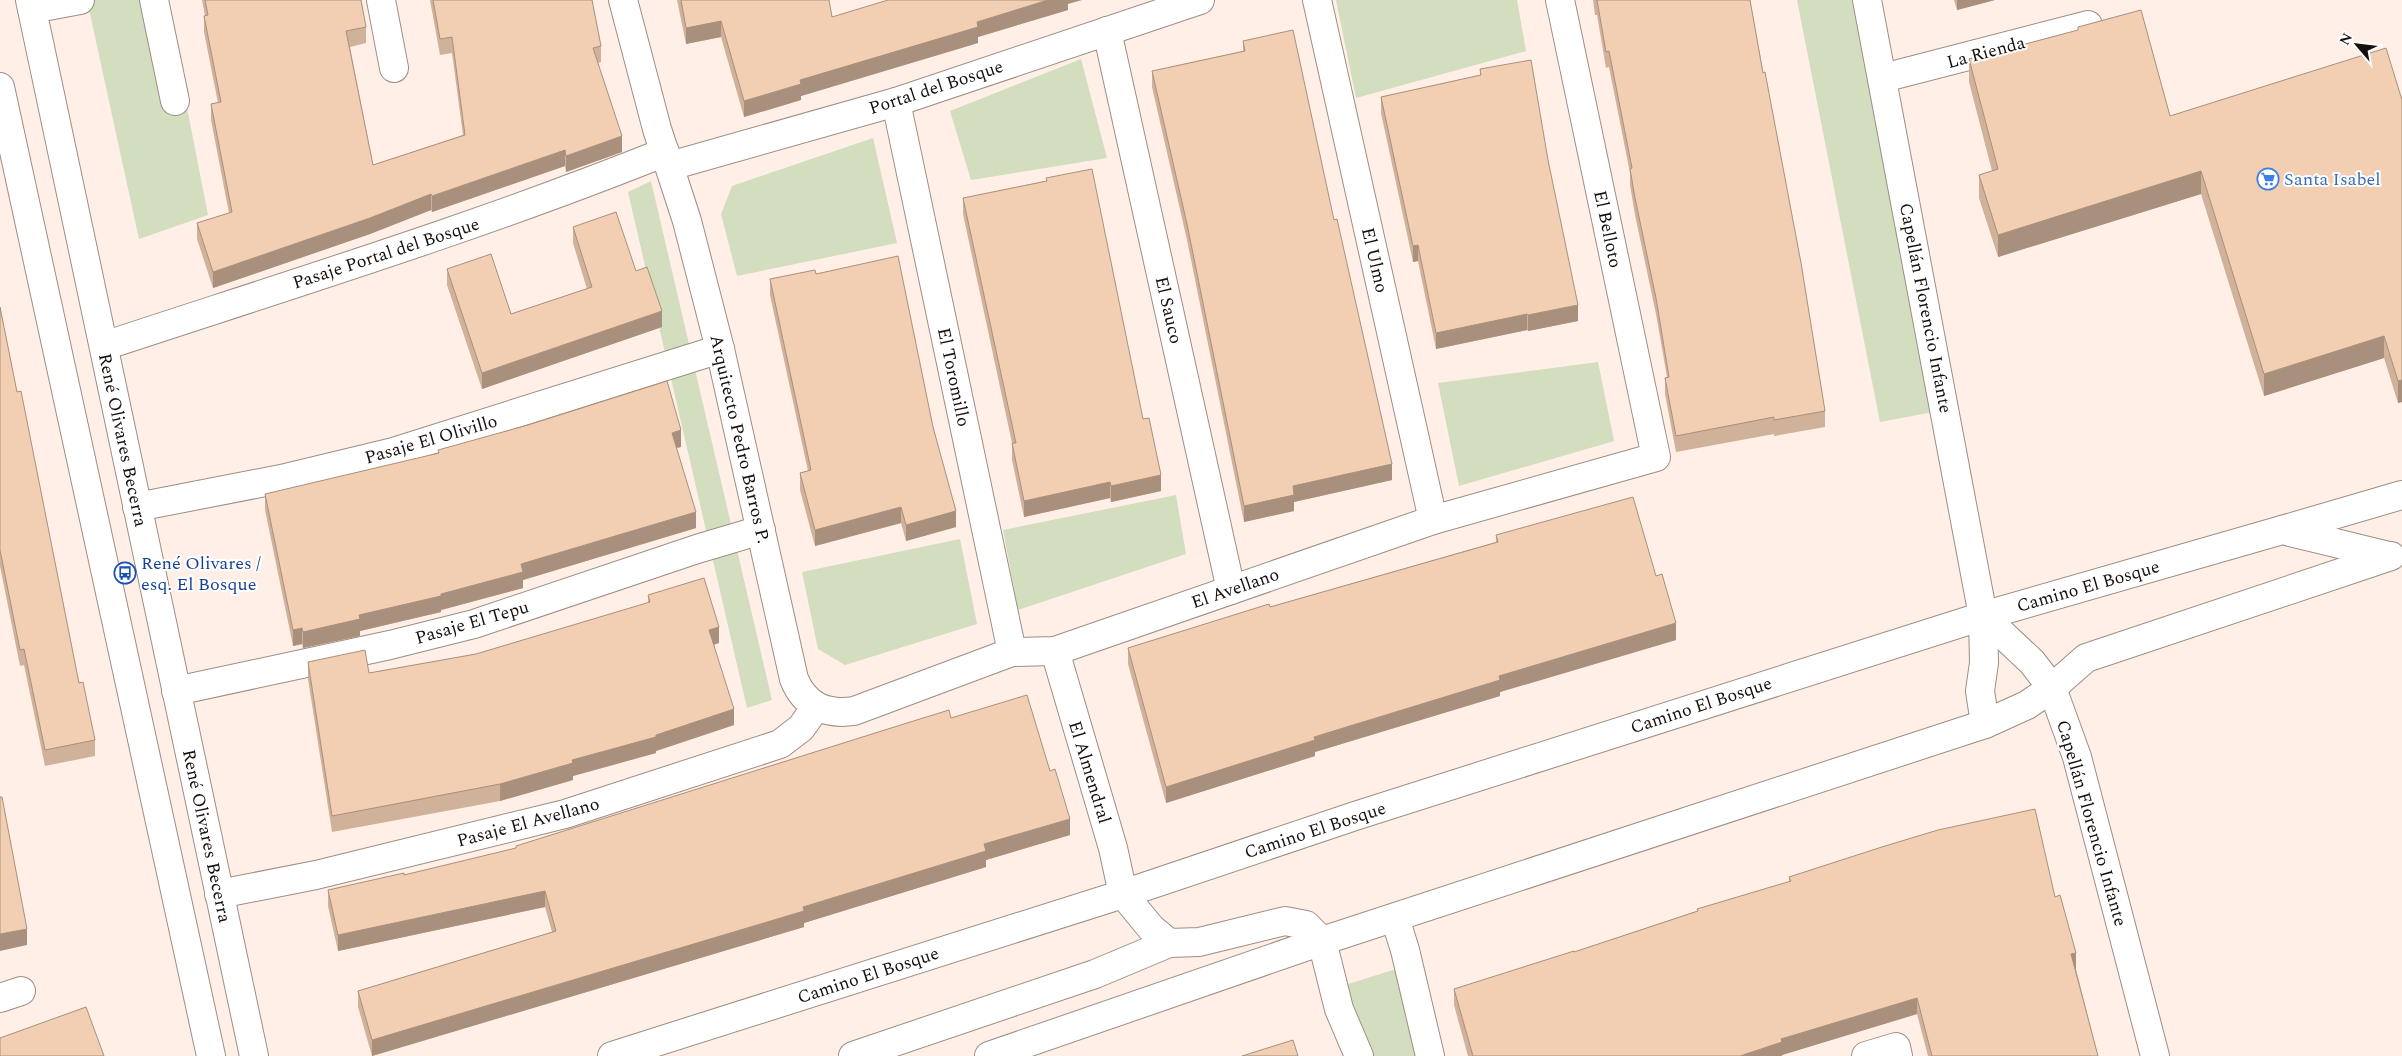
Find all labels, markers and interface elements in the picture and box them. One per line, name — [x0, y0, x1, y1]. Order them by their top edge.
north arrow — [2332, 20, 2382, 70]
street label: La Rienda — [1944, 29, 2029, 76]
text: N — [2334, 29, 2358, 49]
street label: Portal del Bosque — [865, 53, 1007, 122]
place label: Santa Isabel — [2284, 166, 2381, 193]
supermarket icon: Santa Isabel — [2256, 167, 2280, 191]
street label: El Belloto — [1586, 188, 1629, 270]
street label: Capellán Florencio Infante — [1892, 201, 1959, 416]
street label: Pasaje Portal del Bosque — [289, 210, 483, 296]
street label: El Ulmo — [1354, 225, 1395, 296]
street label: El Sauco — [1148, 274, 1189, 347]
street label: El Toromillo — [930, 325, 977, 429]
street label: Arquitecto Pedro Barros P. — [702, 332, 777, 546]
street label: René Olivares Becerra — [91, 351, 154, 530]
street label: Pasaje El Olivillo — [362, 408, 501, 471]
place label: René Olivares / esq. El Bosque — [141, 550, 261, 598]
street label: Camino El Bosque — [2014, 553, 2163, 620]
bus stop icon: René Olivares / esq. El Bosque — [113, 561, 137, 585]
street label: El Avellano — [1188, 561, 1283, 616]
street label: Pasaje El Tepu — [412, 593, 532, 652]
street label: Camino El Bosque — [1627, 670, 1775, 741]
street label: El Almendral — [1061, 717, 1118, 827]
street label: Capellán Florencio Infante — [2049, 717, 2134, 930]
street label: René Olivares Becerra — [175, 747, 238, 926]
street label: Pasaje El Avellano — [454, 790, 602, 854]
street label: Camino El Bosque — [1241, 795, 1389, 866]
street label: Camino El Bosque — [794, 940, 942, 1011]

